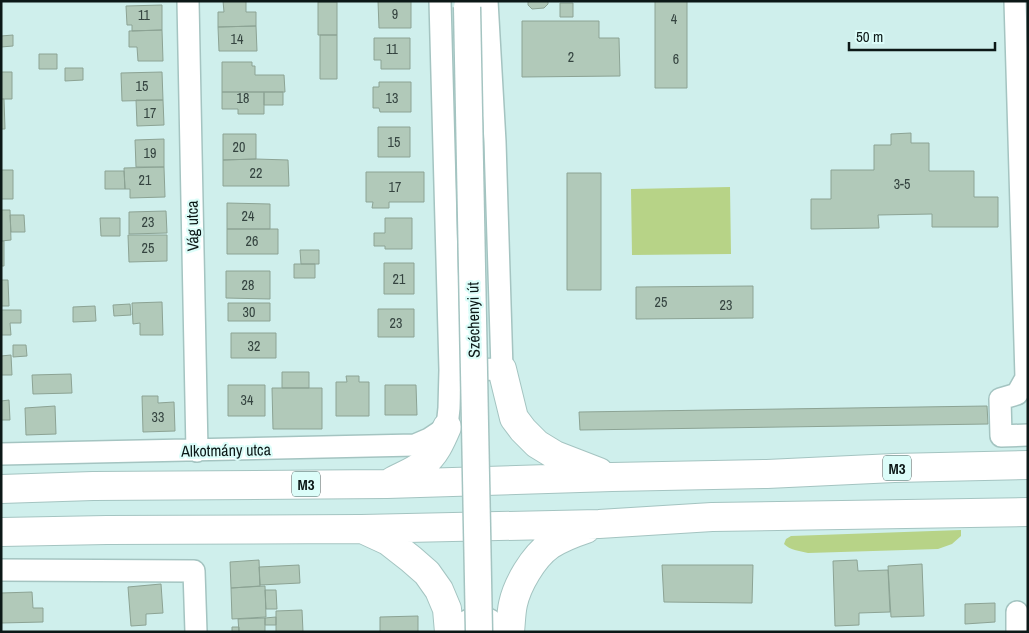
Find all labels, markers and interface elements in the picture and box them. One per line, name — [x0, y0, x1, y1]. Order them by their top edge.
house number: 9 — [392, 5, 398, 23]
house number: 11 — [138, 6, 151, 24]
house number: 4 — [671, 10, 678, 28]
scale bar — [849, 20, 995, 52]
text: 50 m — [856, 26, 883, 47]
house number: 14 — [231, 30, 244, 48]
house number: 11 — [386, 40, 399, 58]
house number: 2 — [568, 48, 574, 66]
house number: 6 — [673, 50, 679, 68]
house number: 15 — [136, 77, 148, 95]
house number: 18 — [237, 89, 249, 107]
house number: 13 — [386, 89, 398, 107]
house number: 17 — [144, 104, 156, 122]
house number: 15 — [388, 133, 400, 151]
house number: 20 — [233, 138, 245, 156]
house number: 19 — [144, 144, 156, 162]
house number: 22 — [250, 164, 262, 182]
house number: 21 — [139, 171, 152, 189]
house number: 3-5 — [894, 175, 910, 193]
house number: 17 — [389, 178, 401, 196]
street label: Vág utca — [181, 200, 203, 252]
house number: 24 — [242, 207, 255, 225]
house number: 23 — [142, 213, 154, 231]
house number: 26 — [246, 232, 258, 250]
house number: 25 — [142, 239, 154, 257]
house number: 21 — [393, 270, 406, 288]
house number: 28 — [242, 276, 254, 294]
street label: Széchenyi út — [461, 282, 485, 358]
house number: 25 — [655, 293, 667, 311]
house number: 23 — [720, 296, 732, 314]
house number: 30 — [243, 303, 255, 321]
house number: 23 — [390, 314, 402, 332]
house number: 32 — [248, 337, 260, 355]
house number: 34 — [241, 391, 254, 409]
house number: 33 — [152, 408, 164, 426]
street label: Alkotmány utca — [180, 438, 272, 462]
road number: M3 — [883, 456, 911, 480]
road number: M3 — [292, 472, 320, 496]

